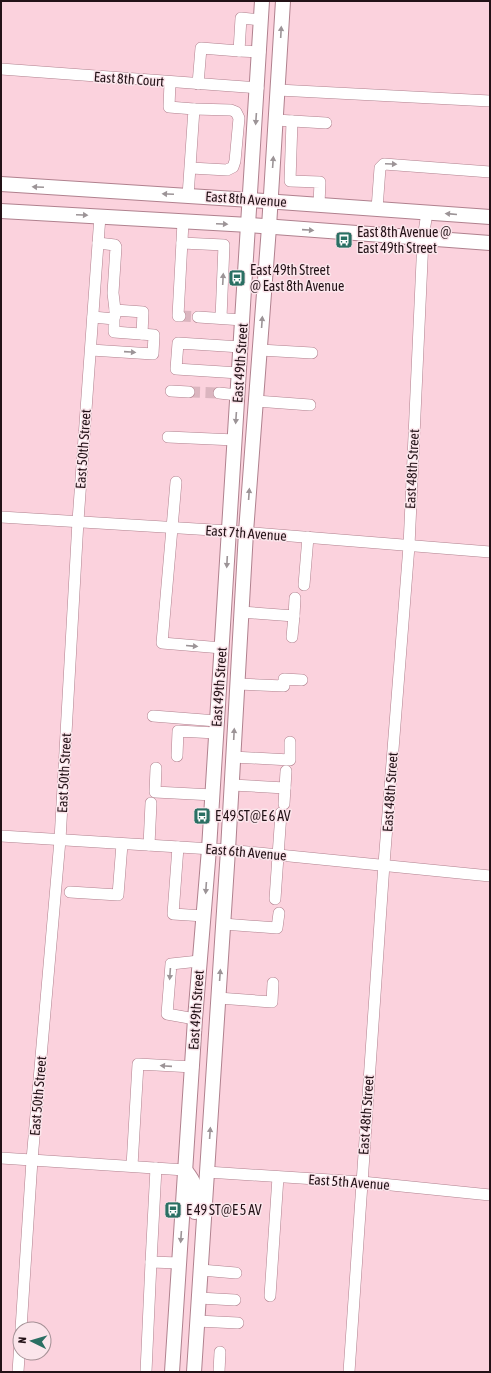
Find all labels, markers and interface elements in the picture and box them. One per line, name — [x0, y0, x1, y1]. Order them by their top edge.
one-way arrow — [278, 26, 285, 38]
street label: East 8th Court — [93, 69, 165, 89]
one-way arrow — [252, 113, 259, 125]
one-way arrow — [270, 156, 277, 168]
one-way arrow — [385, 161, 397, 168]
one-way arrow — [32, 183, 44, 190]
street label: East 8th Avenue — [205, 188, 287, 210]
one-way arrow — [162, 191, 174, 198]
one-way arrow — [445, 211, 457, 218]
one-way arrow — [76, 212, 88, 219]
one-way arrow — [216, 221, 229, 227]
place label: East 8th Avenue @ East 49th Street — [357, 224, 451, 256]
one-way arrow — [302, 227, 314, 234]
bus stop icon: East 8th Avenue @ East 49th Street — [334, 230, 354, 250]
place label: East 49th Street @ East 8th Avenue — [250, 262, 344, 294]
bus stop icon: East 49th Street @ East 8th Avenue — [227, 268, 247, 288]
one-way arrow — [219, 273, 226, 285]
one-way arrow — [258, 316, 265, 328]
street label: East 49th Street — [229, 323, 251, 403]
one-way arrow — [124, 349, 136, 356]
street label: East 50th Street — [72, 409, 94, 489]
one-way arrow — [233, 412, 240, 424]
street label: East 48th Street — [402, 429, 422, 509]
one-way arrow — [245, 488, 252, 500]
street label: East 7th Avenue — [205, 522, 287, 544]
one-way arrow — [223, 556, 230, 568]
one-way arrow — [186, 642, 198, 649]
street label: East 49th Street — [208, 647, 230, 727]
one-way arrow — [231, 728, 238, 740]
street label: East 50th Street — [54, 733, 74, 813]
street label: East 48th Street — [379, 752, 401, 832]
bus stop icon: E 49 ST@E 6 AV — [192, 806, 212, 826]
place label: E 49 ST@E 6 AV — [215, 808, 291, 824]
street label: East 6th Avenue — [205, 840, 287, 864]
one-way arrow — [203, 882, 210, 894]
one-way arrow — [166, 968, 173, 980]
one-way arrow — [216, 969, 223, 981]
street label: East 49th Street — [185, 970, 207, 1050]
street label: East 50th Street — [27, 1055, 49, 1137]
one-way arrow — [160, 1062, 172, 1069]
street label: East 48th Street — [355, 1075, 377, 1155]
one-way arrow — [206, 1127, 213, 1139]
street label: East 5th Avenue — [308, 1171, 390, 1193]
bus stop icon: E 49 ST@E 5 AV — [163, 1200, 183, 1220]
place label: E 49 ST@E 5 AV — [186, 1202, 262, 1218]
one-way arrow — [178, 1231, 185, 1243]
north arrow — [12, 1321, 52, 1361]
text: N — [16, 1336, 28, 1344]

